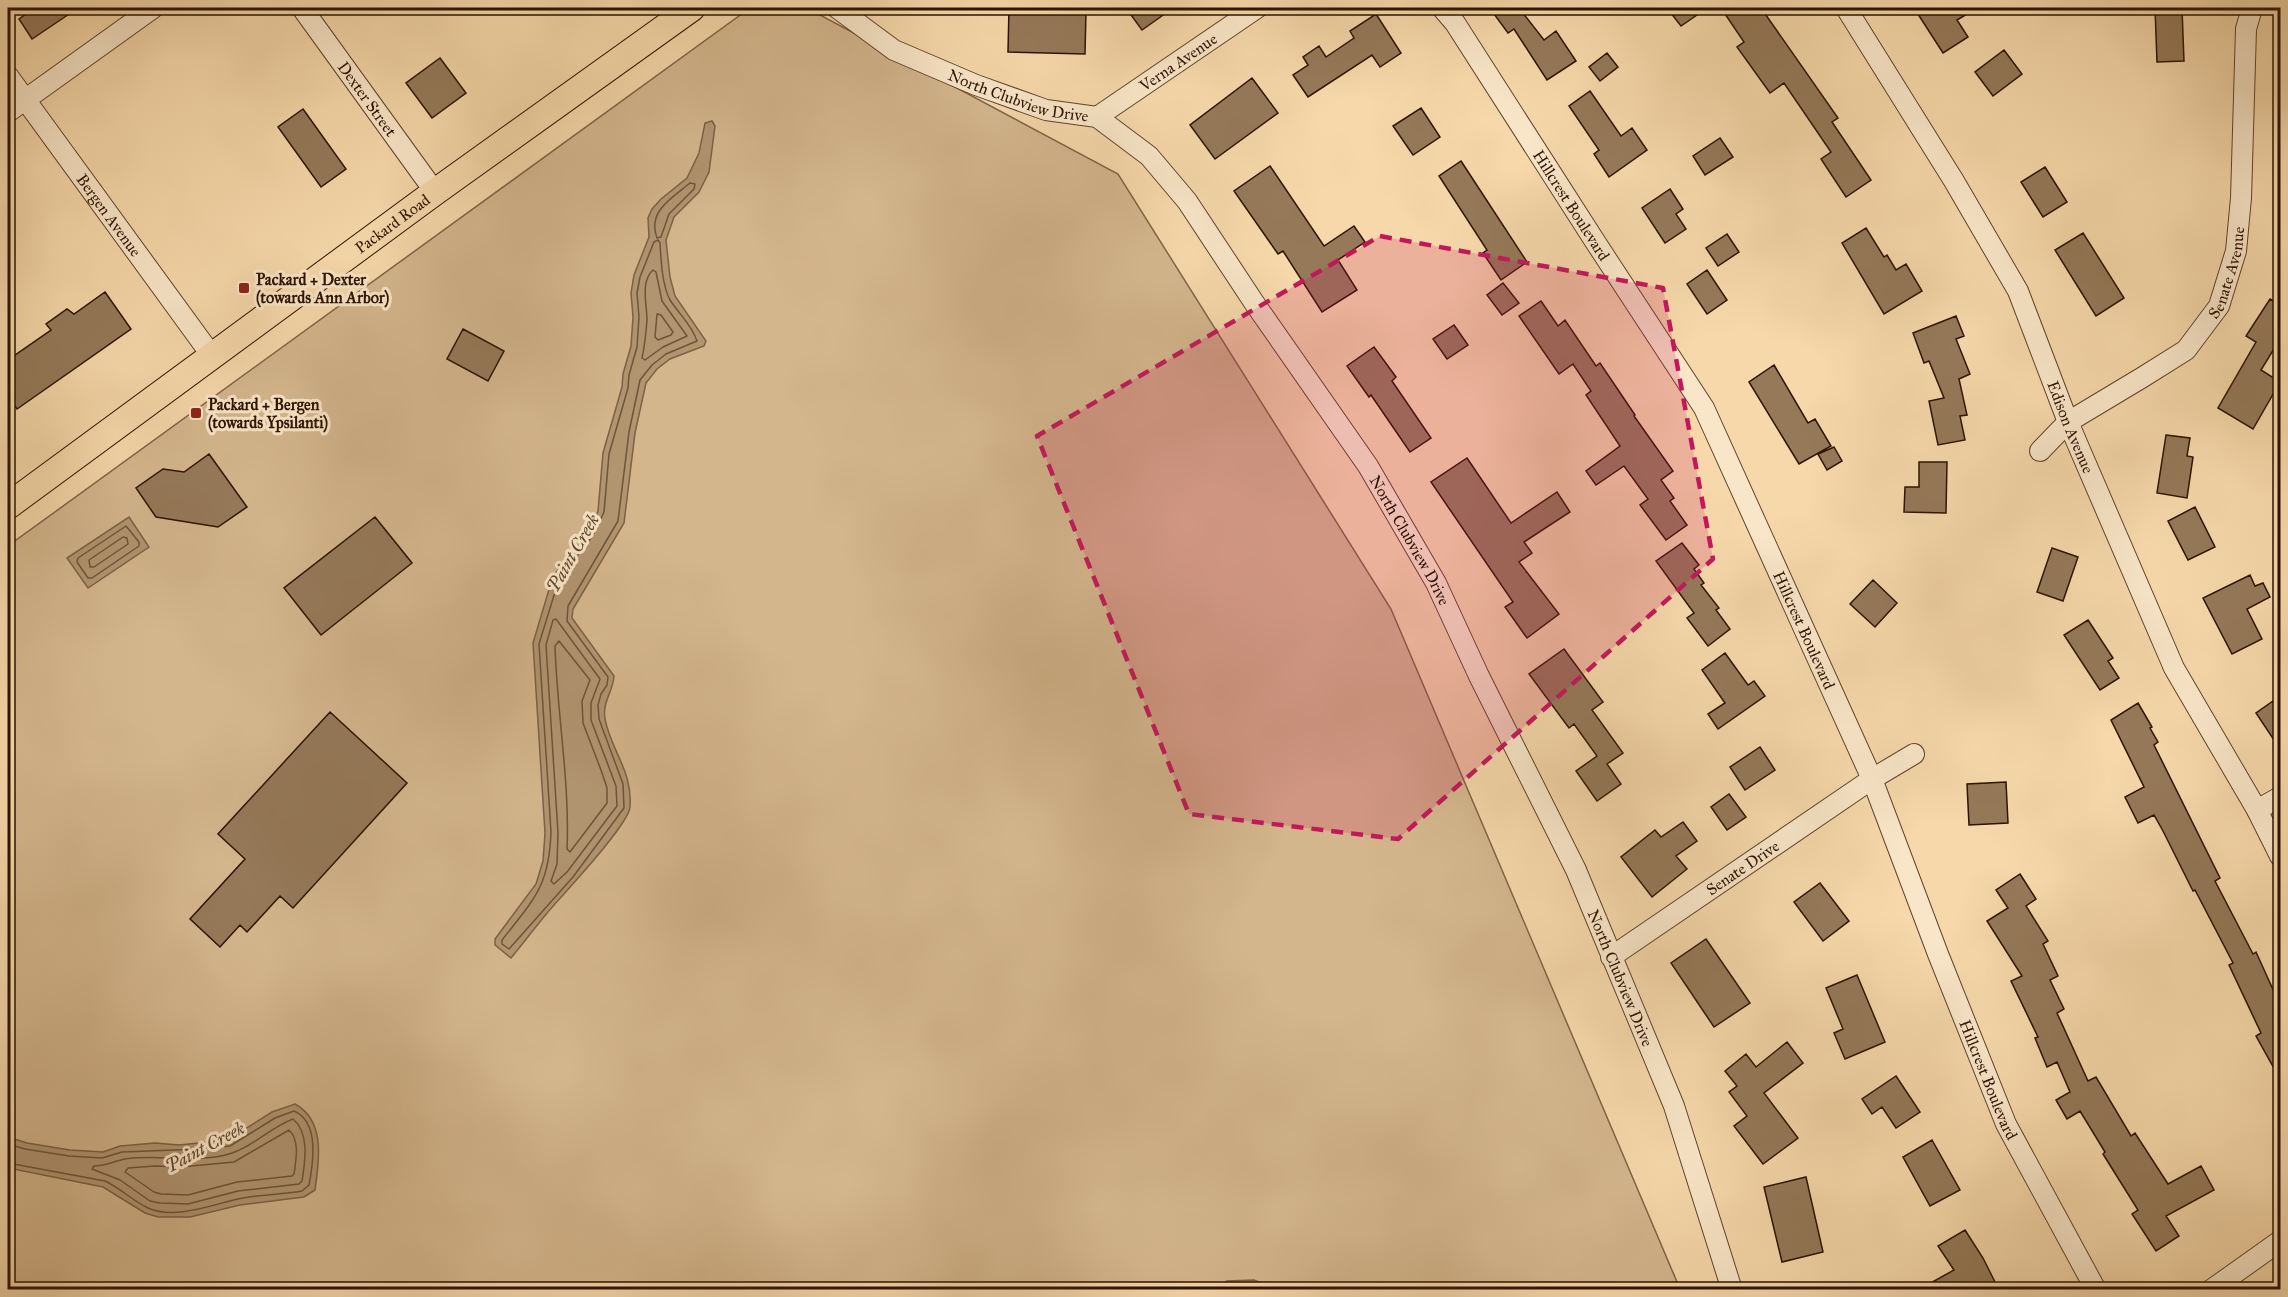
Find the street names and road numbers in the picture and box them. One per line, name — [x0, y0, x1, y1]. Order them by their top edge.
street label: Verna Avenue — [1135, 29, 1221, 95]
street label: Dexter Street — [334, 58, 401, 140]
street label: North Clubview Drive — [945, 65, 1090, 125]
street label: Hillcrest Boulevard — [1529, 146, 1614, 264]
street label: Bergen Avenue — [73, 170, 146, 260]
street label: Packard Road — [351, 190, 433, 257]
street label: Senate Avenue — [2204, 225, 2248, 322]
street label: Edison Avenue — [2044, 378, 2098, 476]
street label: North Clubview Drive — [1366, 472, 1455, 608]
street label: Hillcrest Boulevard — [1770, 568, 1840, 692]
street label: Senate Drive — [1702, 836, 1783, 899]
street label: North Clubview Drive — [1584, 907, 1658, 1049]
street label: Hillcrest Boulevard — [1956, 1017, 2022, 1143]

